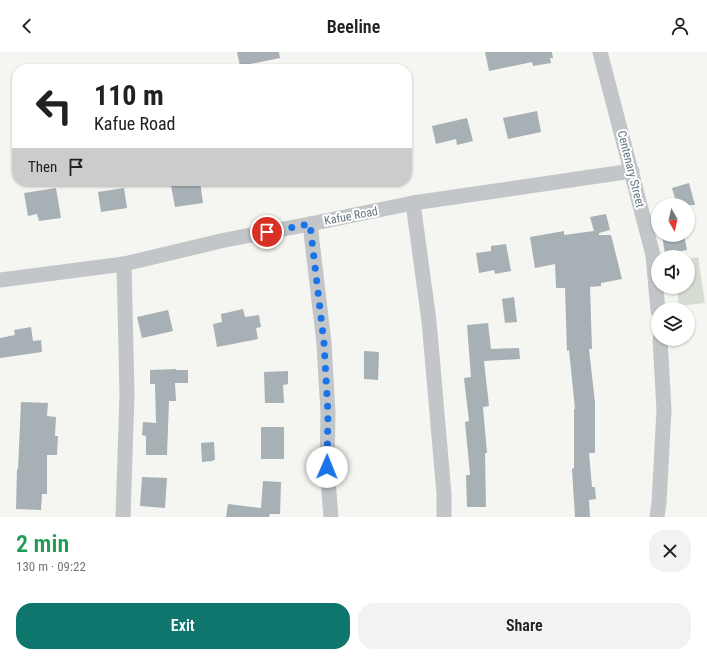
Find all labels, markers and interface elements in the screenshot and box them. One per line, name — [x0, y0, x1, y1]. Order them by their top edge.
icon: back — [16, 15, 38, 37]
icon: person — [669, 15, 691, 37]
text: Beeline — [327, 16, 380, 37]
text: 110 m — [94, 79, 164, 112]
icon: left — [28, 80, 80, 132]
text: Kafue Road — [94, 113, 176, 134]
street label: Centenary Street — [615, 129, 647, 209]
icon: arrive — [65, 156, 87, 178]
text: Then — [28, 158, 57, 176]
north arrow — [651, 198, 695, 242]
map controls — [651, 198, 695, 346]
street label: Kafue Road — [323, 204, 379, 228]
pin — [250, 215, 284, 249]
icon: arrive — [256, 221, 278, 243]
button: sound — [651, 250, 695, 294]
button: layers — [651, 302, 695, 346]
position arrow — [306, 446, 348, 488]
text: 2 min — [16, 530, 69, 558]
button: close — [649, 530, 691, 572]
text: 130 m · 09:22 — [16, 559, 86, 574]
button: Exit — [16, 603, 350, 649]
button: Share — [358, 603, 691, 649]

